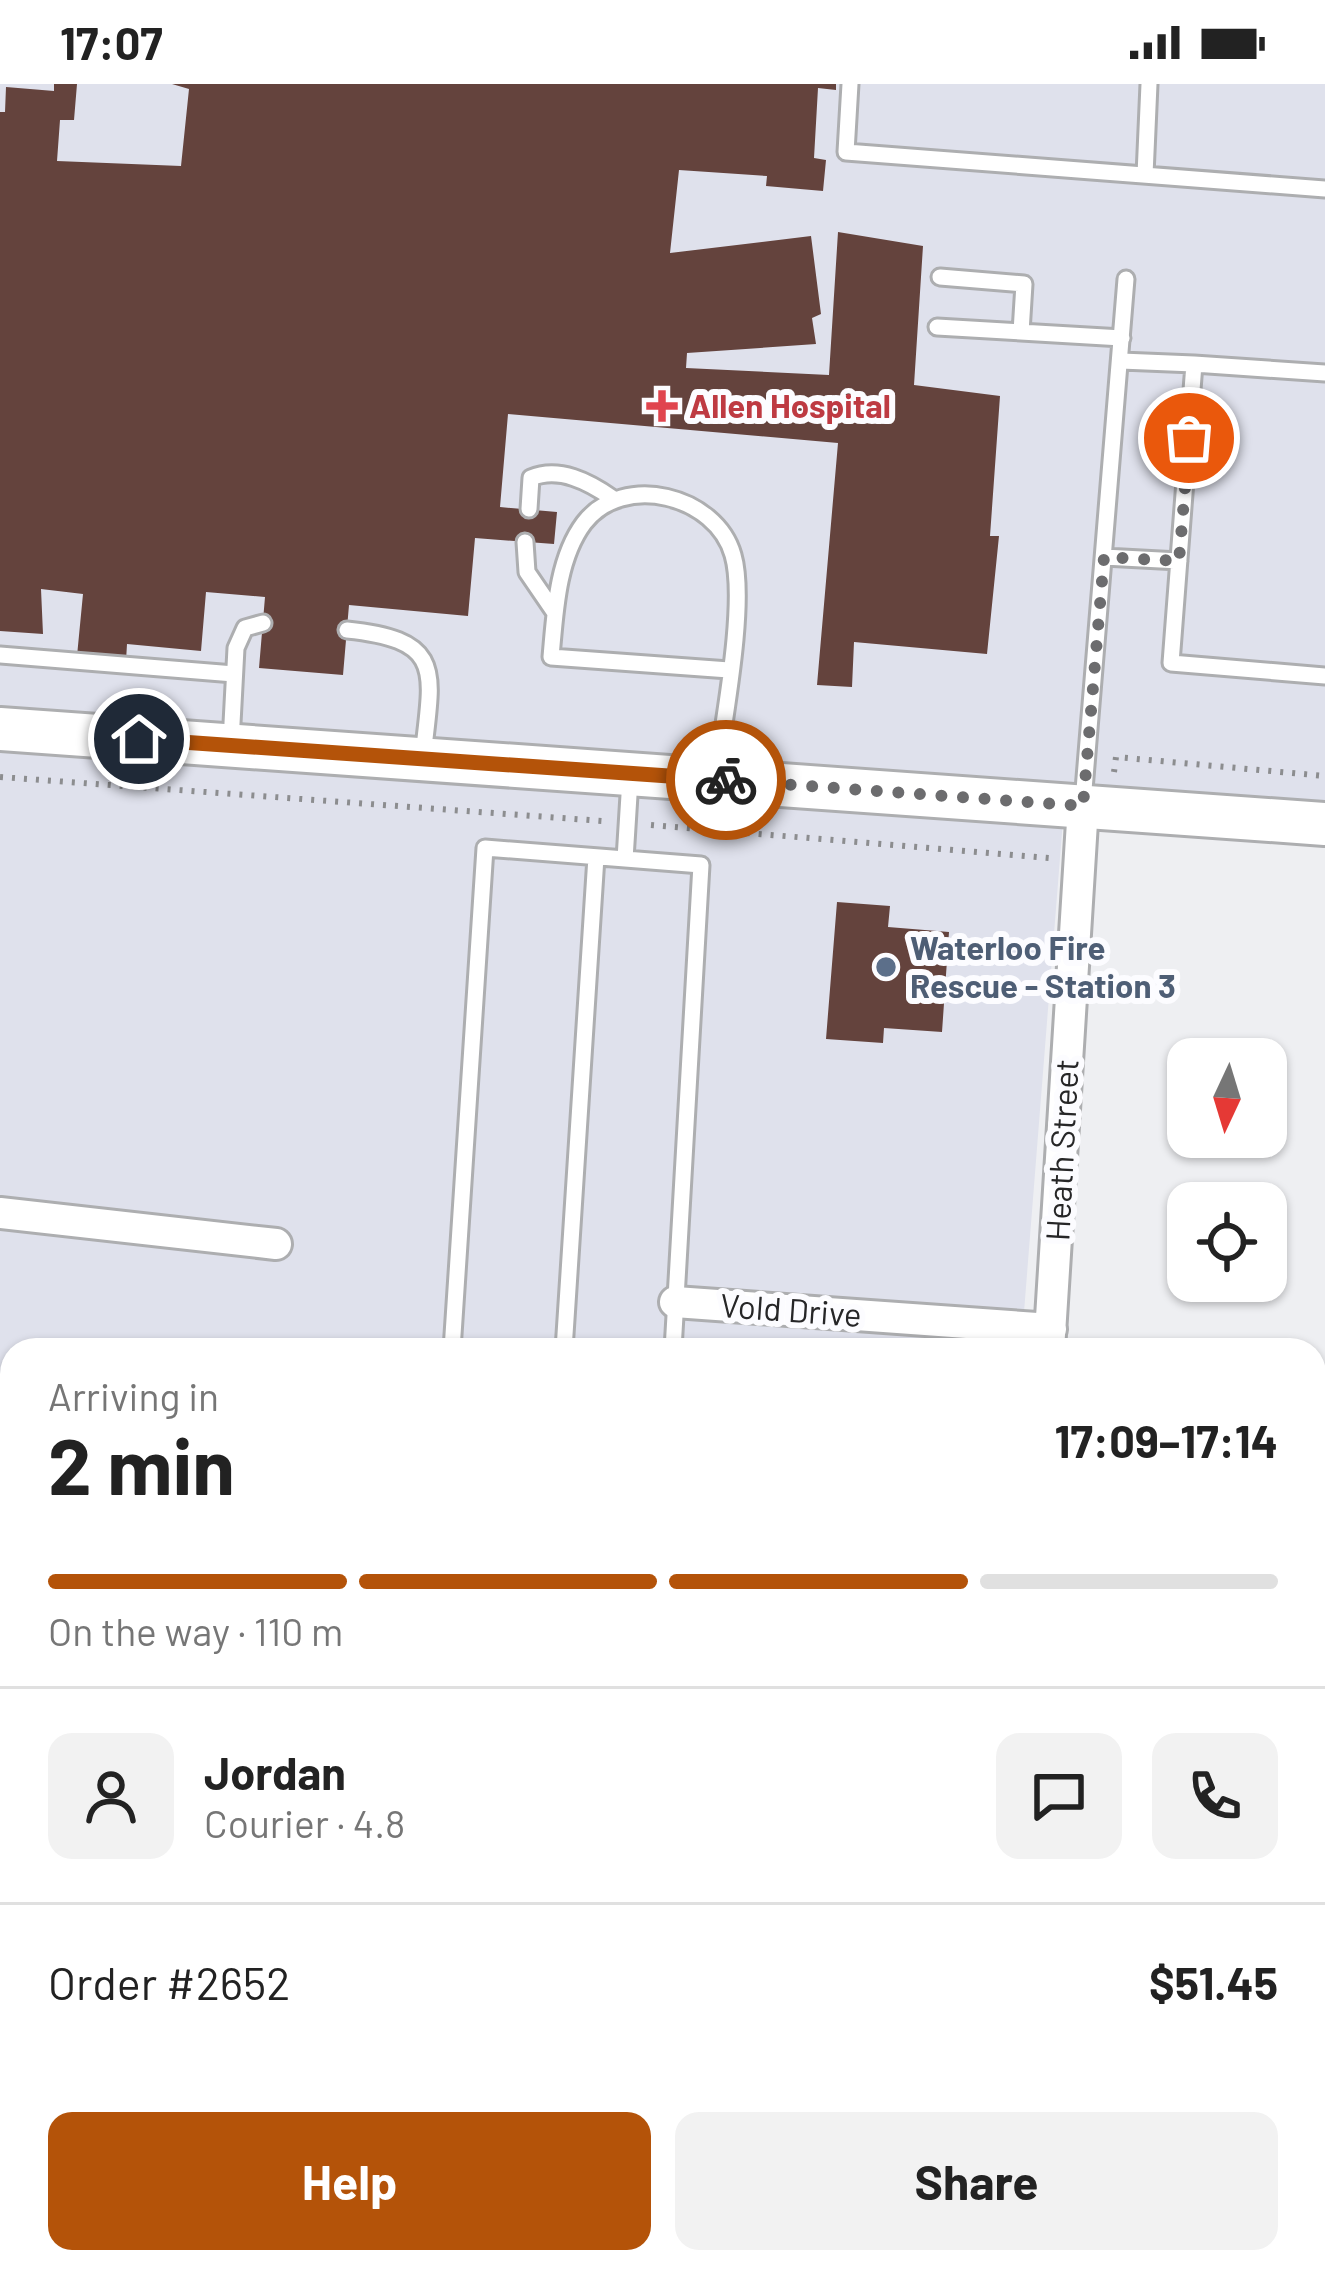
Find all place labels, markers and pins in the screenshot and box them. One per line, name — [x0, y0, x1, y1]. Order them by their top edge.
place label: Allen Hospital — [689, 385, 891, 425]
pin — [1138, 387, 1240, 489]
marker: Allen Hospital — [646, 390, 678, 422]
pin — [88, 688, 190, 790]
place label: Waterloo Fire Rescue - Station 3 — [910, 927, 1176, 1005]
marker: Waterloo Fire Rescue - Station 3 — [873, 954, 899, 980]

